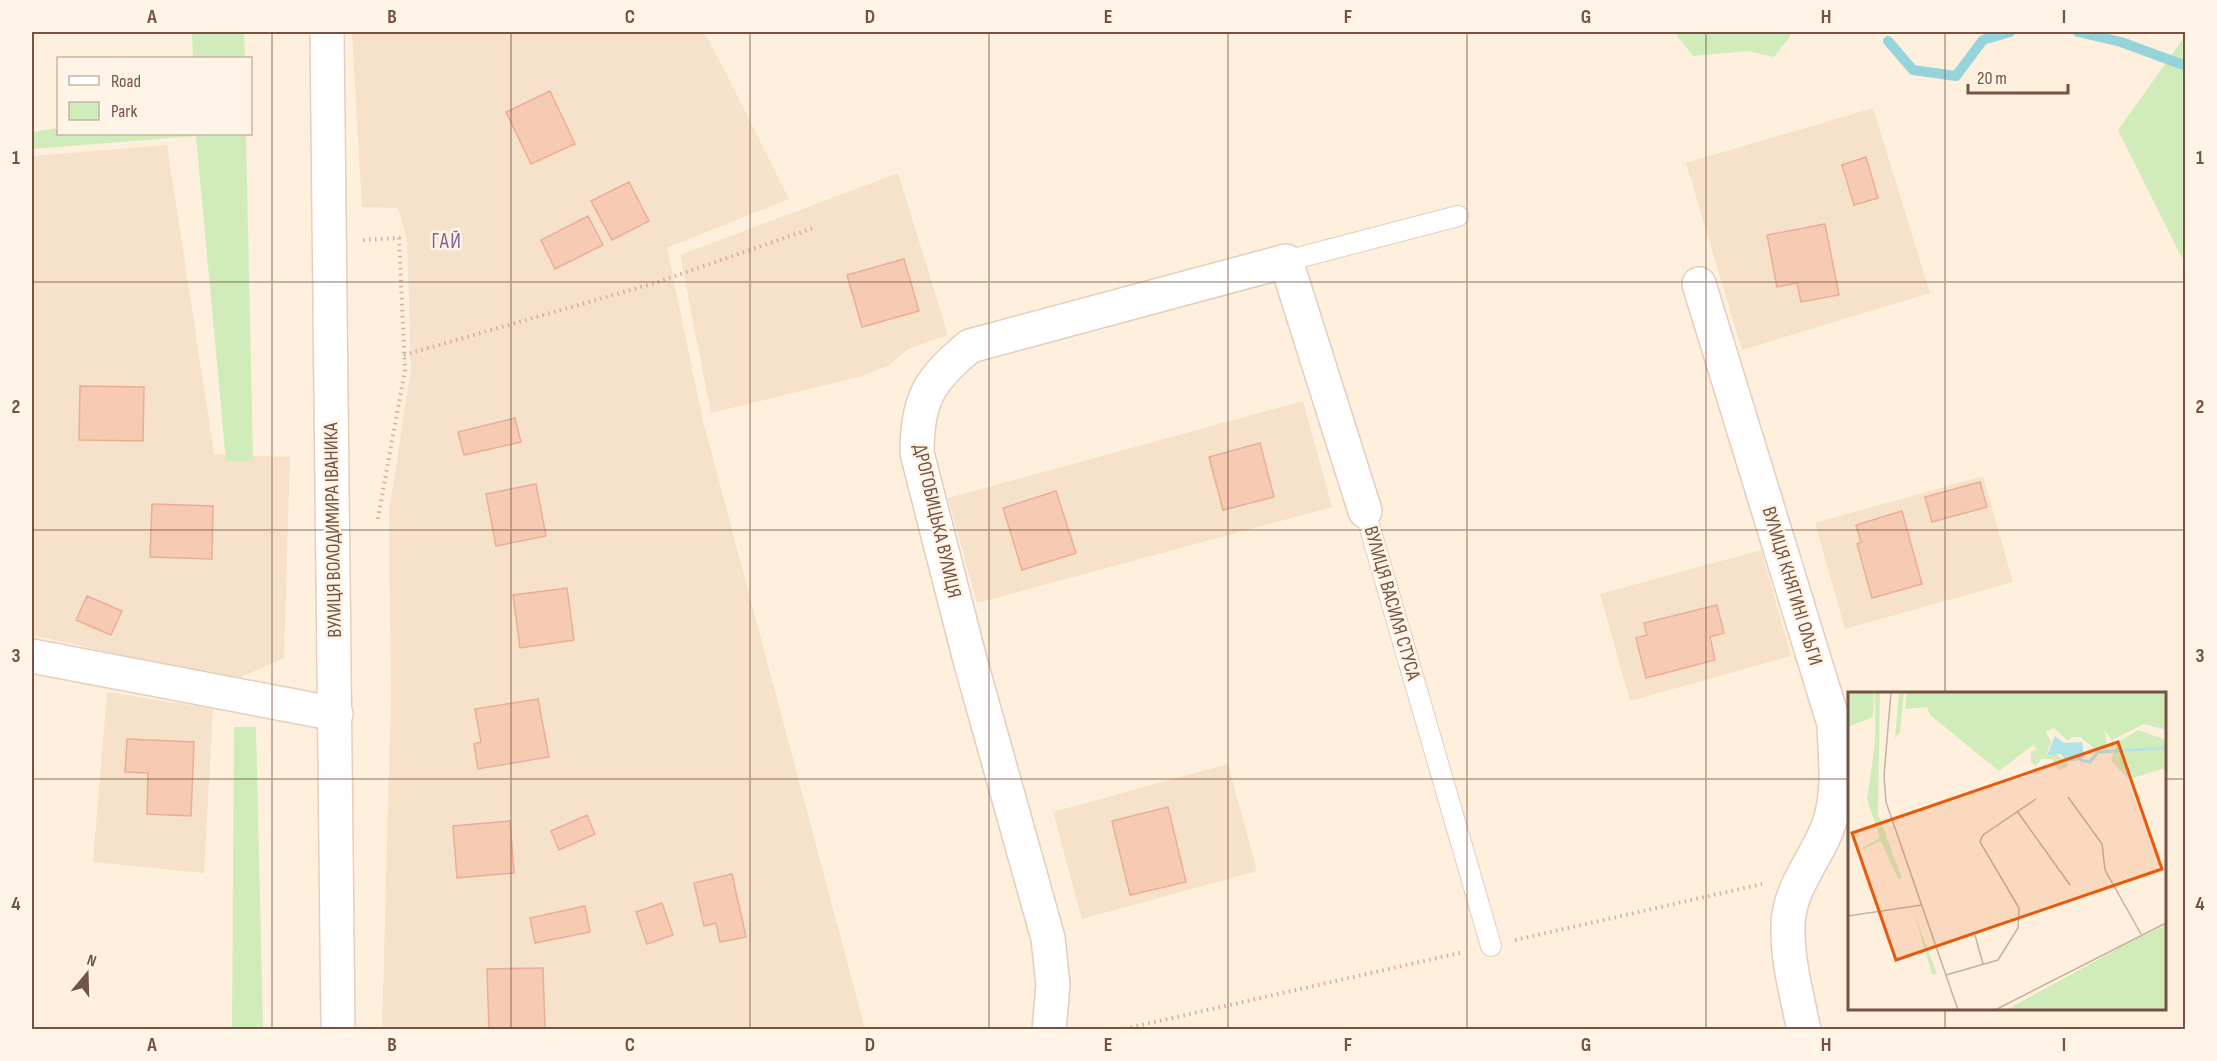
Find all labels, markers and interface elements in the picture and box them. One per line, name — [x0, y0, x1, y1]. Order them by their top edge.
text: A — [146, 5, 157, 29]
text: B — [387, 5, 397, 29]
text: C — [625, 5, 635, 29]
text: D — [865, 5, 875, 29]
text: E — [1104, 5, 1112, 29]
text: F — [1344, 5, 1352, 29]
text: G — [1581, 5, 1591, 29]
text: H — [1821, 5, 1831, 29]
text: I — [2062, 5, 2066, 29]
legend — [57, 57, 252, 135]
scale bar — [1968, 57, 2068, 95]
text: 20 m — [1977, 68, 2007, 89]
text: Road — [111, 71, 141, 92]
text: Park — [111, 101, 137, 122]
text: 1 — [12, 146, 20, 170]
text: 1 — [2196, 146, 2204, 170]
district label: ГАЙ — [432, 229, 462, 254]
text: 2 — [12, 395, 20, 419]
text: 2 — [2196, 395, 2204, 419]
street label: ВУЛИЦЯ ВОЛОДИМИРА ІВАНИКА — [319, 422, 347, 638]
street label: ДРОГОБИЦЬКА ВУЛИЦЯ — [908, 442, 966, 600]
street label: ВУЛИЦЯ КНЯГИНІ ОЛЬГИ — [1756, 504, 1828, 668]
street label: ВУЛИЦЯ ВАСИЛЯ СТУСА — [1359, 523, 1426, 683]
text: 3 — [12, 644, 21, 668]
text: 3 — [2196, 644, 2205, 668]
inset map — [1848, 692, 2166, 1010]
text: 4 — [11, 892, 21, 916]
text: 4 — [2195, 892, 2205, 916]
north arrow — [57, 944, 117, 1004]
text: N — [84, 951, 99, 972]
text: A — [146, 1033, 157, 1057]
text: B — [387, 1033, 397, 1057]
text: C — [625, 1033, 635, 1057]
text: D — [865, 1033, 875, 1057]
text: E — [1104, 1033, 1112, 1057]
text: F — [1344, 1033, 1352, 1057]
text: G — [1581, 1033, 1591, 1057]
text: H — [1821, 1033, 1831, 1057]
text: I — [2062, 1033, 2066, 1057]

